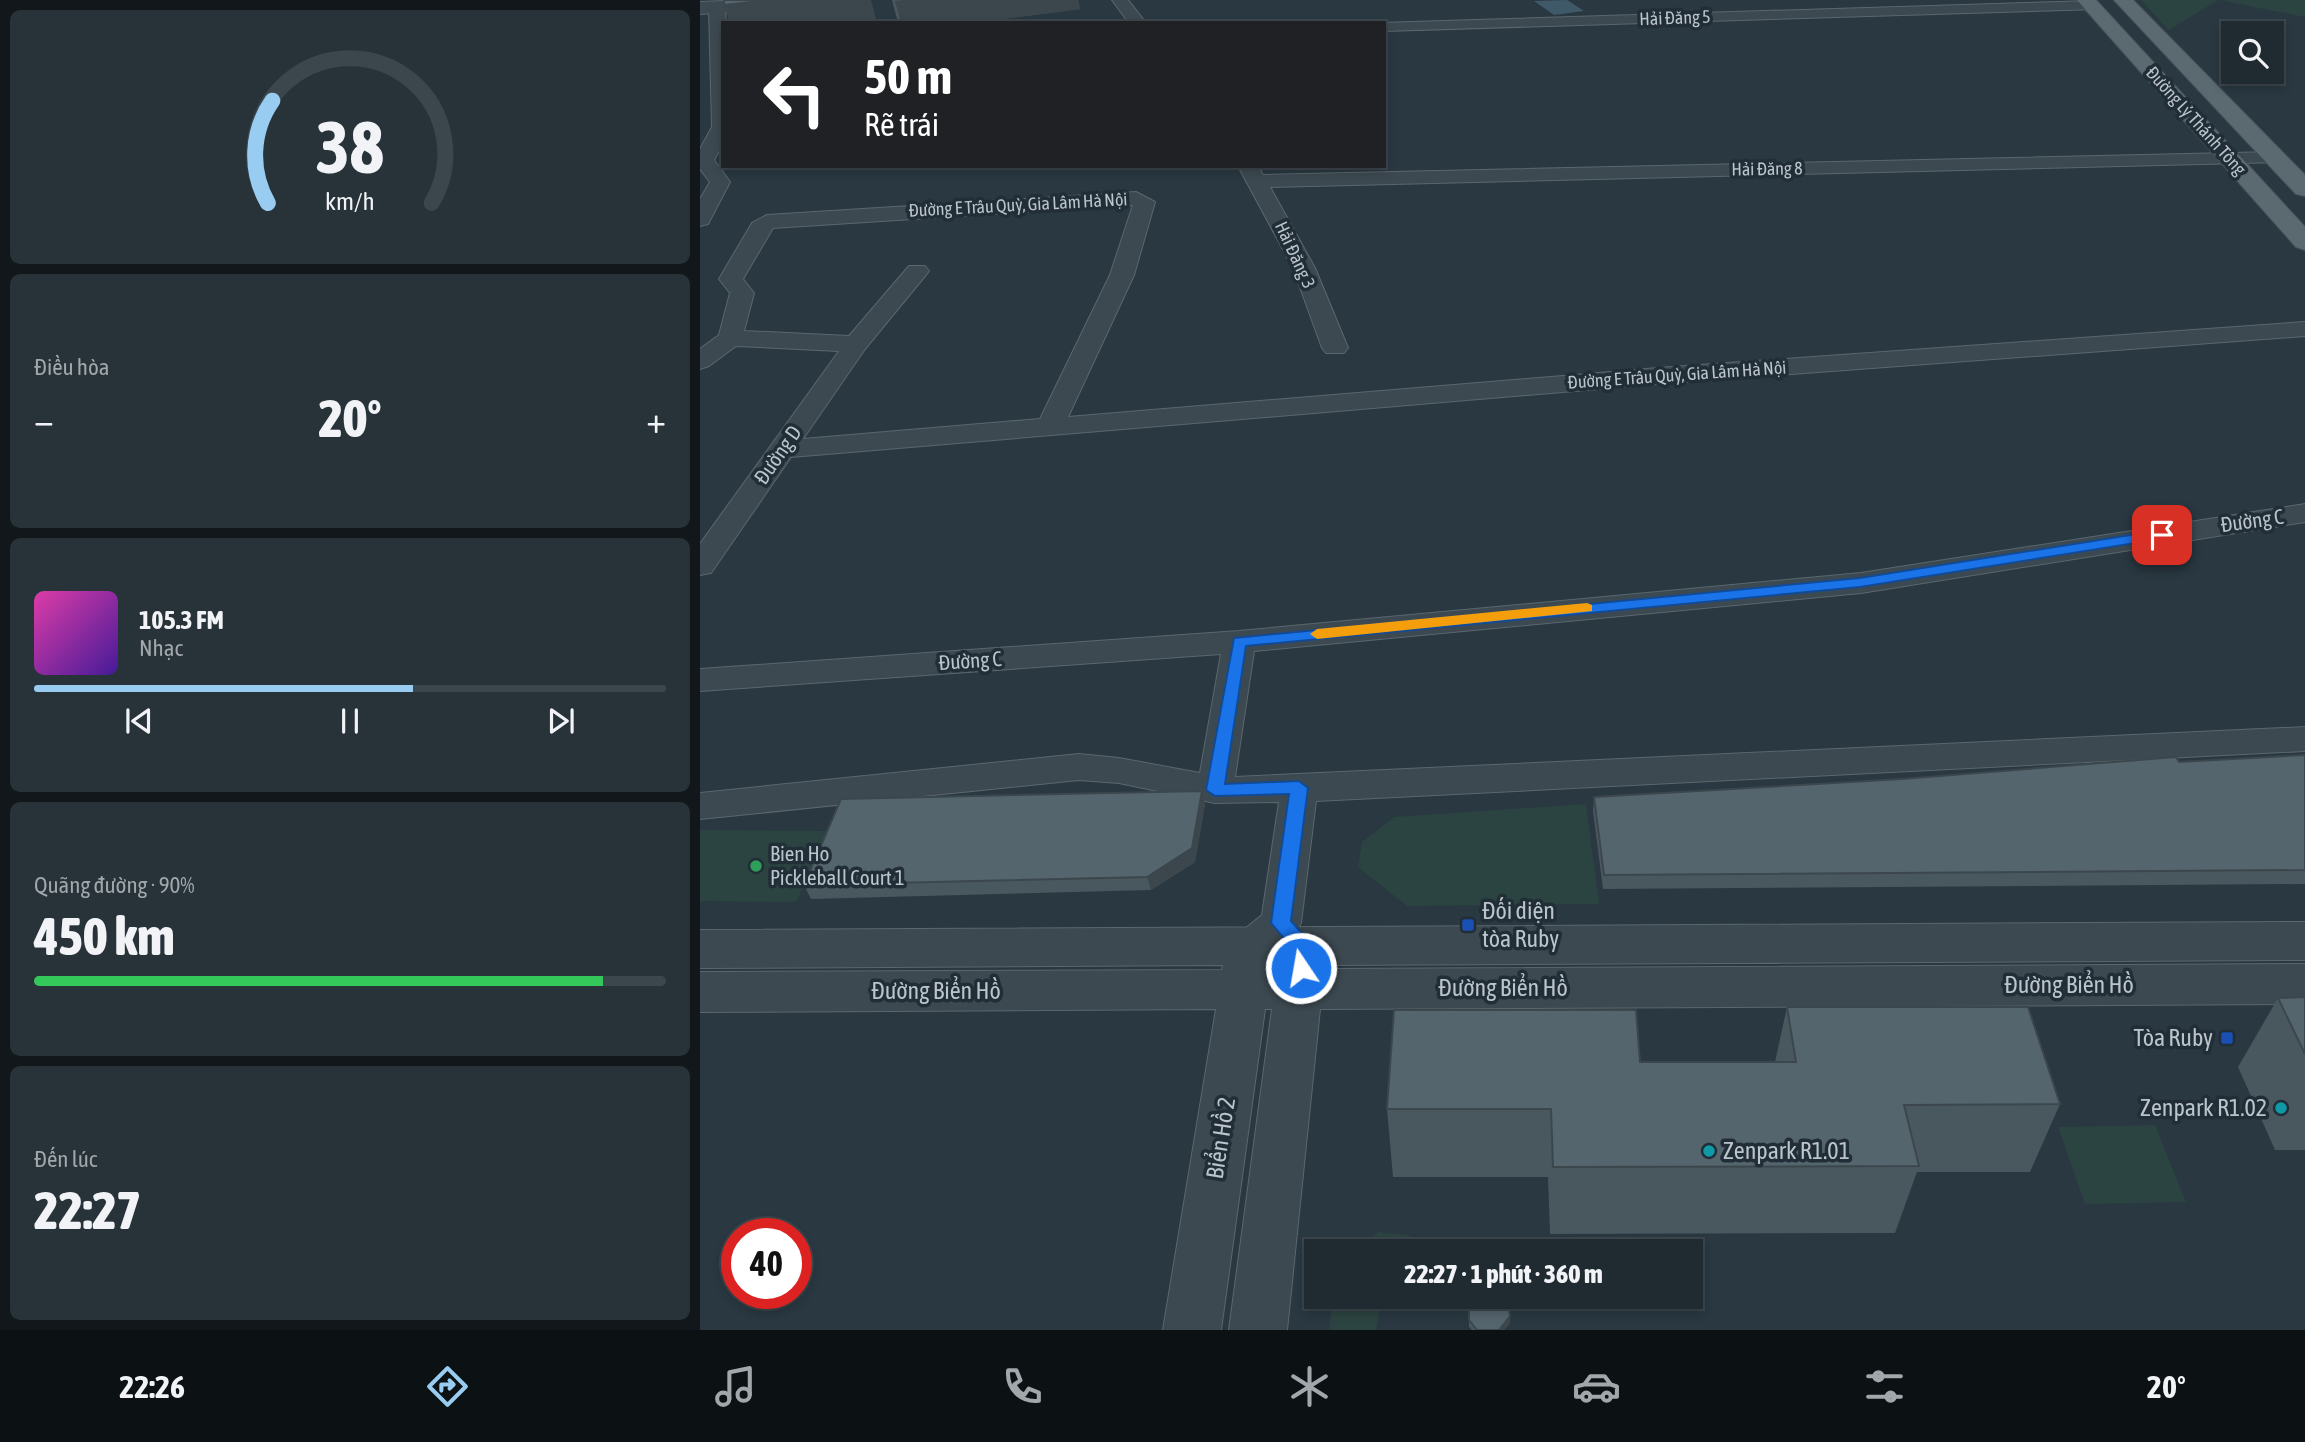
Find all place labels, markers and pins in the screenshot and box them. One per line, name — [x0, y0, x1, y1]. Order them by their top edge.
pin — [2132, 505, 2192, 565]
place label: Bien Ho Pickleball Court 1 — [770, 841, 905, 889]
marker: Bien Ho Pickleball Court 1 — [748, 858, 764, 874]
place label: Đối diện tòa Ruby — [1482, 897, 1559, 952]
marker: Đối diện tòa Ruby — [1460, 917, 1476, 933]
place label: Tòa Ruby — [2134, 1024, 2213, 1051]
marker: Tòa Ruby — [2219, 1030, 2235, 1046]
place label: Zenpark R1.02 — [2140, 1094, 2267, 1121]
marker: Zenpark R1.02 — [2273, 1100, 2289, 1116]
place label: Zenpark R1.01 — [1723, 1137, 1850, 1164]
marker: Zenpark R1.01 — [1701, 1143, 1717, 1159]

